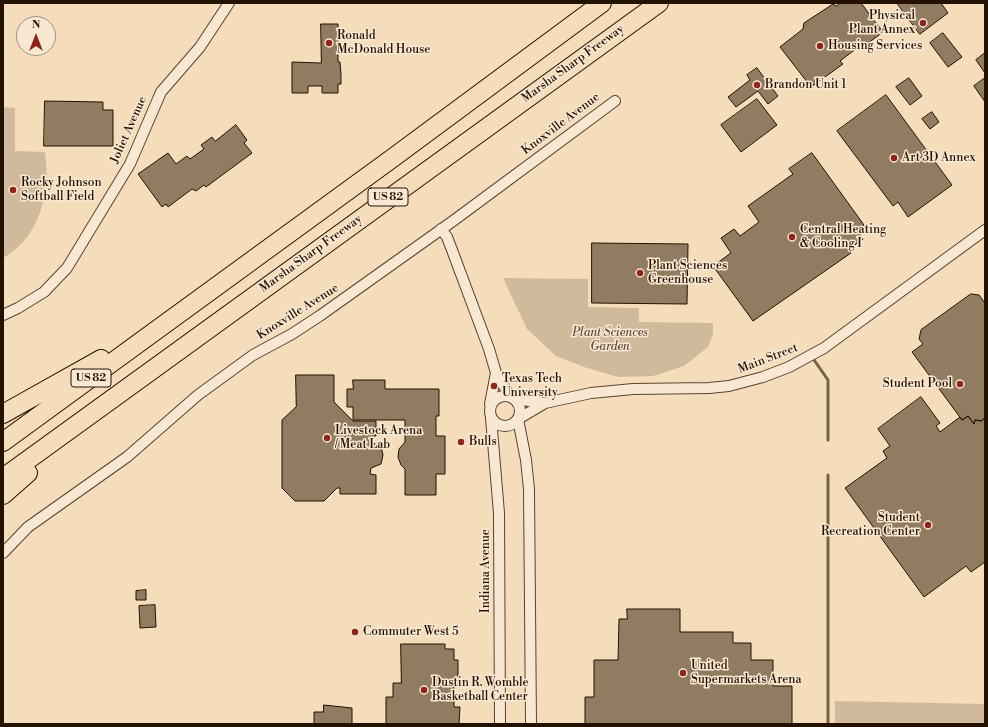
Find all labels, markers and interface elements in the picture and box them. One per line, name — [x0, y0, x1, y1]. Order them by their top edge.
place label: Physical Plant Annex — [849, 9, 915, 37]
north arrow — [16, 16, 56, 56]
text: N — [32, 18, 40, 32]
marker: Physical Plant Annex — [918, 18, 928, 28]
street label: Marsha Sharp Freeway — [519, 22, 627, 106]
place label: Ronald McDonald House — [337, 29, 430, 57]
marker: Ronald McDonald House — [324, 38, 334, 48]
place label: Housing Services — [828, 39, 922, 53]
marker: Housing Services — [815, 41, 825, 51]
place label: Brandon Unit 1 — [765, 78, 846, 92]
marker: Brandon Unit 1 — [752, 80, 762, 90]
street label: Knoxville Avenue — [519, 90, 603, 158]
street label: Joliet Avenue — [108, 94, 150, 166]
place label: Art 3D Annex — [902, 151, 976, 165]
marker: Art 3D Annex — [889, 153, 899, 163]
place label: Rocky Johnson Softball Field — [21, 176, 102, 204]
marker: Rocky Johnson Softball Field — [8, 185, 18, 195]
road number: US 82 — [368, 188, 408, 206]
street label: Marsha Sharp Freeway — [257, 212, 365, 296]
place label: Central Heating & Cooling I — [800, 223, 886, 251]
marker: Central Heating & Cooling I — [787, 232, 797, 242]
place label: Plant Sciences Greenhouse — [648, 259, 727, 287]
marker: Plant Sciences Greenhouse — [635, 268, 645, 278]
street label: Knoxville Avenue — [254, 281, 342, 343]
park label: Plant Sciences Garden — [572, 326, 648, 354]
street label: Main Street — [736, 341, 800, 377]
road number: US 82 — [71, 369, 111, 387]
place label: Texas Tech University — [502, 372, 562, 400]
place label: Student Pool — [883, 377, 952, 391]
marker: Student Pool — [955, 379, 965, 389]
marker: Texas Tech University — [489, 381, 499, 391]
place label: Livestock Arena / Meat Lab — [335, 424, 422, 452]
marker: Livestock Arena / Meat Lab — [322, 433, 332, 443]
place label: Bulls — [469, 435, 497, 449]
marker: Bulls — [456, 437, 466, 447]
place label: Student Recreation Center — [821, 511, 920, 539]
marker: Student Recreation Center — [923, 520, 933, 530]
street label: Indiana Avenue — [479, 529, 493, 613]
place label: Commuter West 5 — [363, 625, 459, 639]
marker: Commuter West 5 — [350, 627, 360, 637]
place label: United Supermarkets Arena — [691, 659, 802, 687]
marker: United Supermarkets Arena — [678, 668, 688, 678]
place label: Dustin R. Womble Basketball Center — [432, 676, 529, 704]
marker: Dustin R. Womble Basketball Center — [419, 685, 429, 695]

